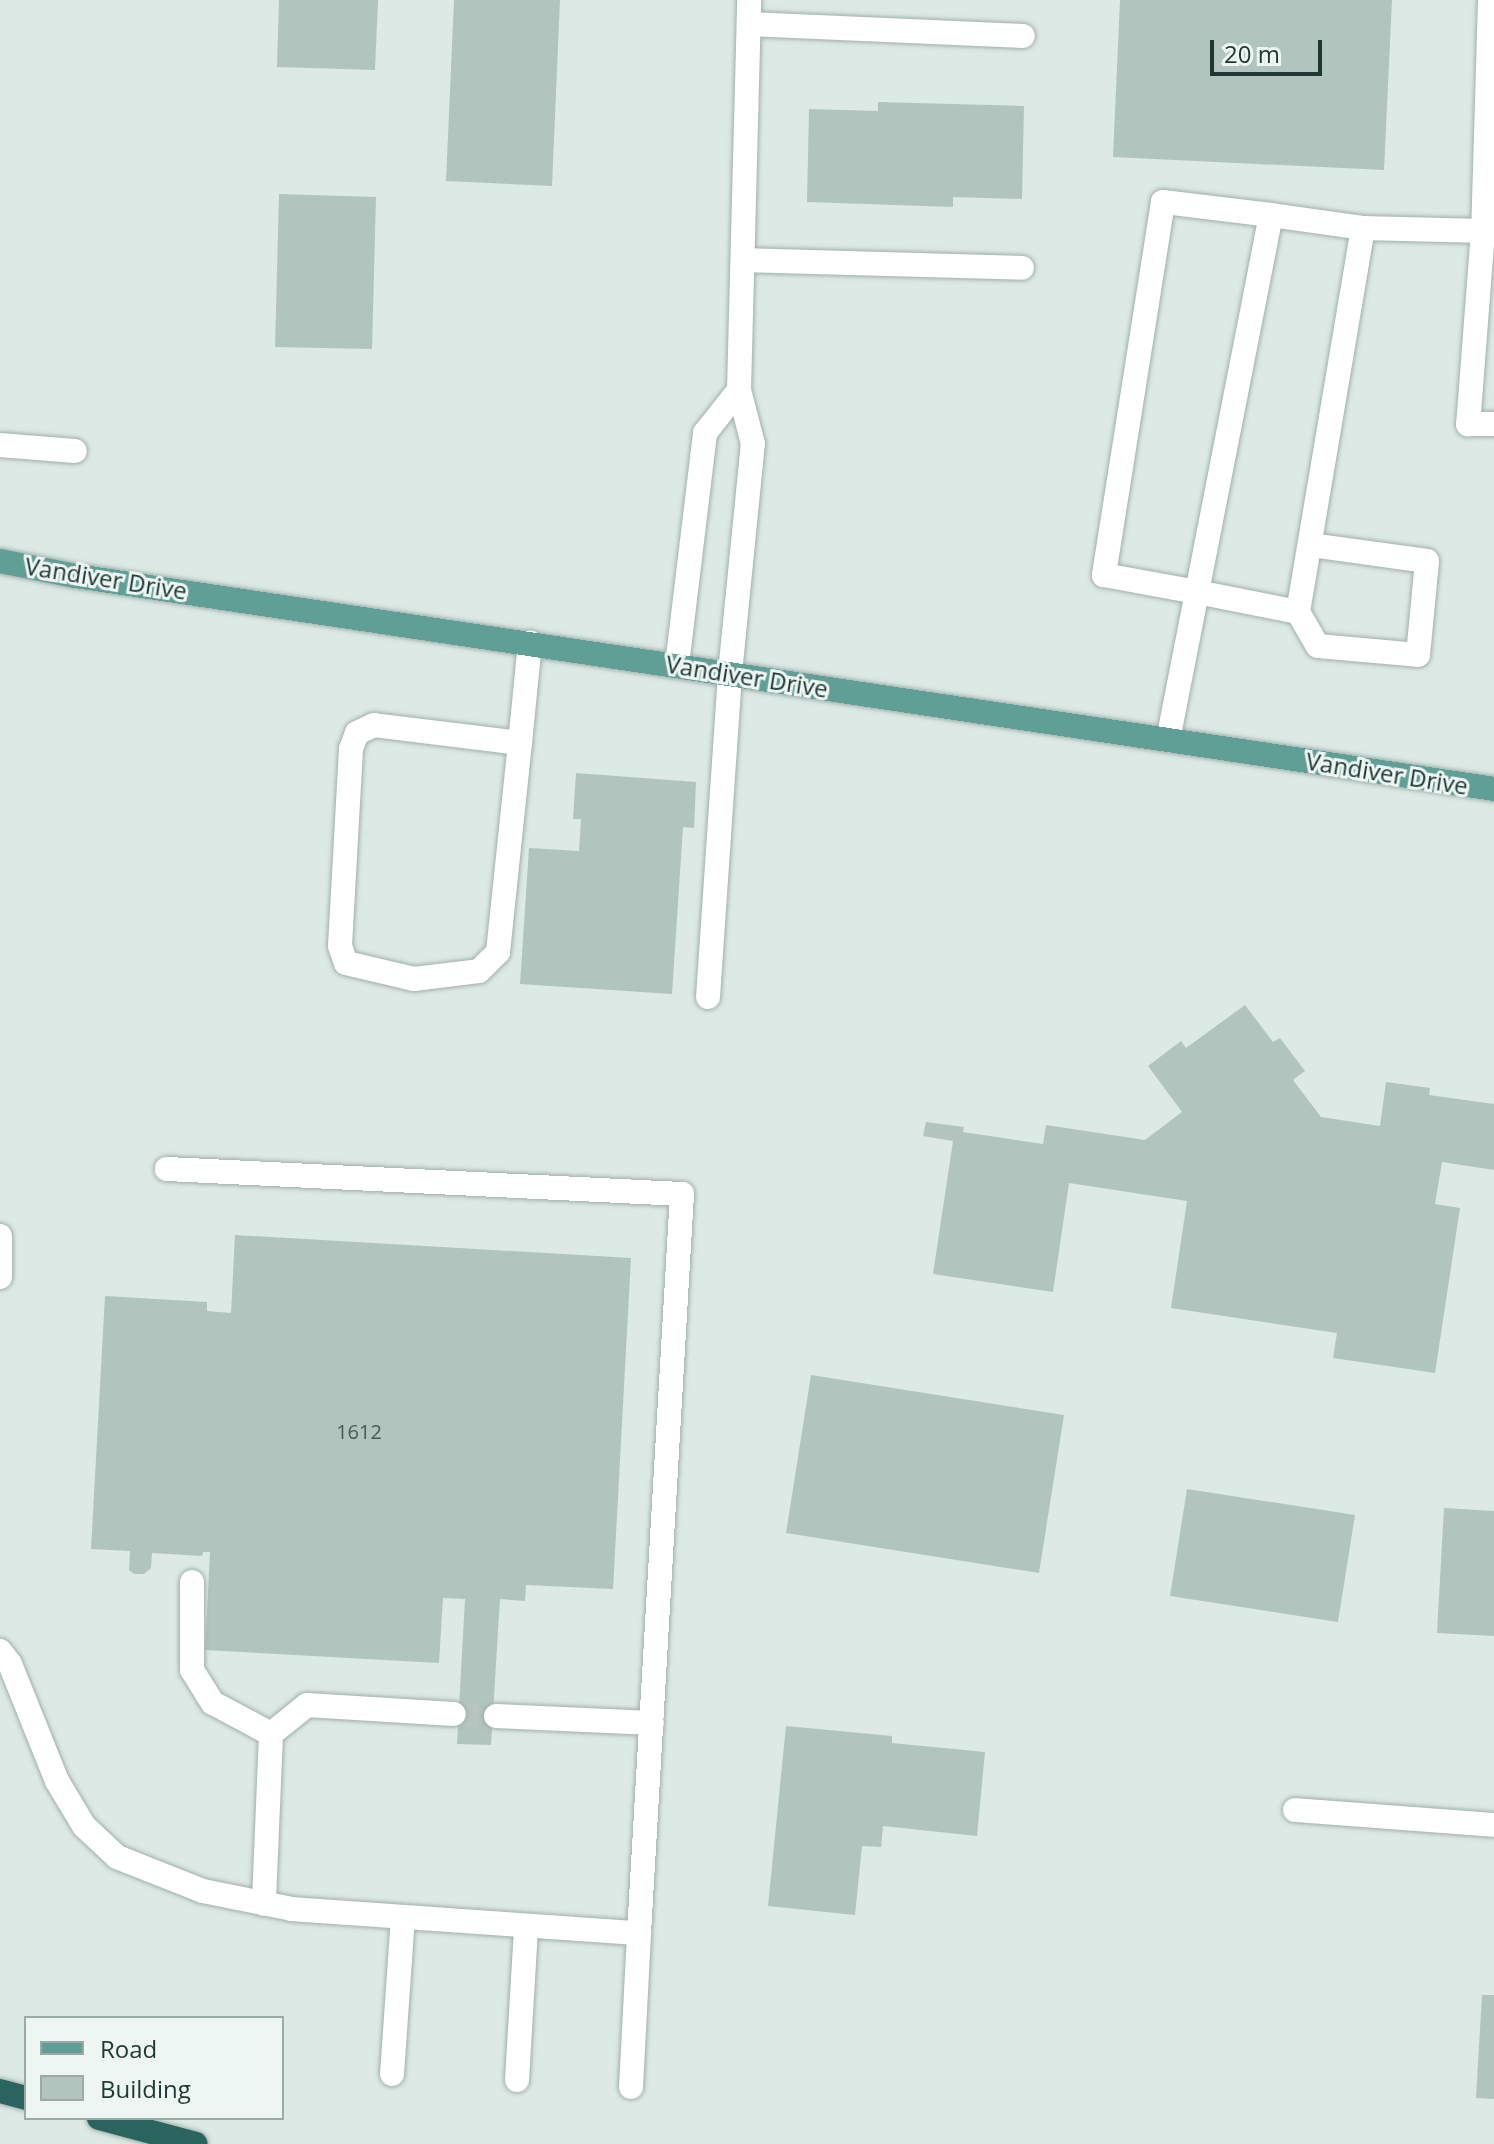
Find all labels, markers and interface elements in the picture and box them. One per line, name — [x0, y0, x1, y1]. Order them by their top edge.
scale bar — [1214, 24, 1326, 74]
text: 20 m — [1224, 37, 1280, 70]
street label: Vandiver Drive — [23, 551, 189, 605]
street label: Vandiver Drive — [664, 649, 830, 703]
street label: Vandiver Drive — [1304, 746, 1470, 800]
house number: 1612 — [336, 1419, 382, 1443]
legend — [24, 2016, 284, 2120]
text: Road — [100, 2032, 157, 2065]
text: Building — [100, 2072, 191, 2105]

